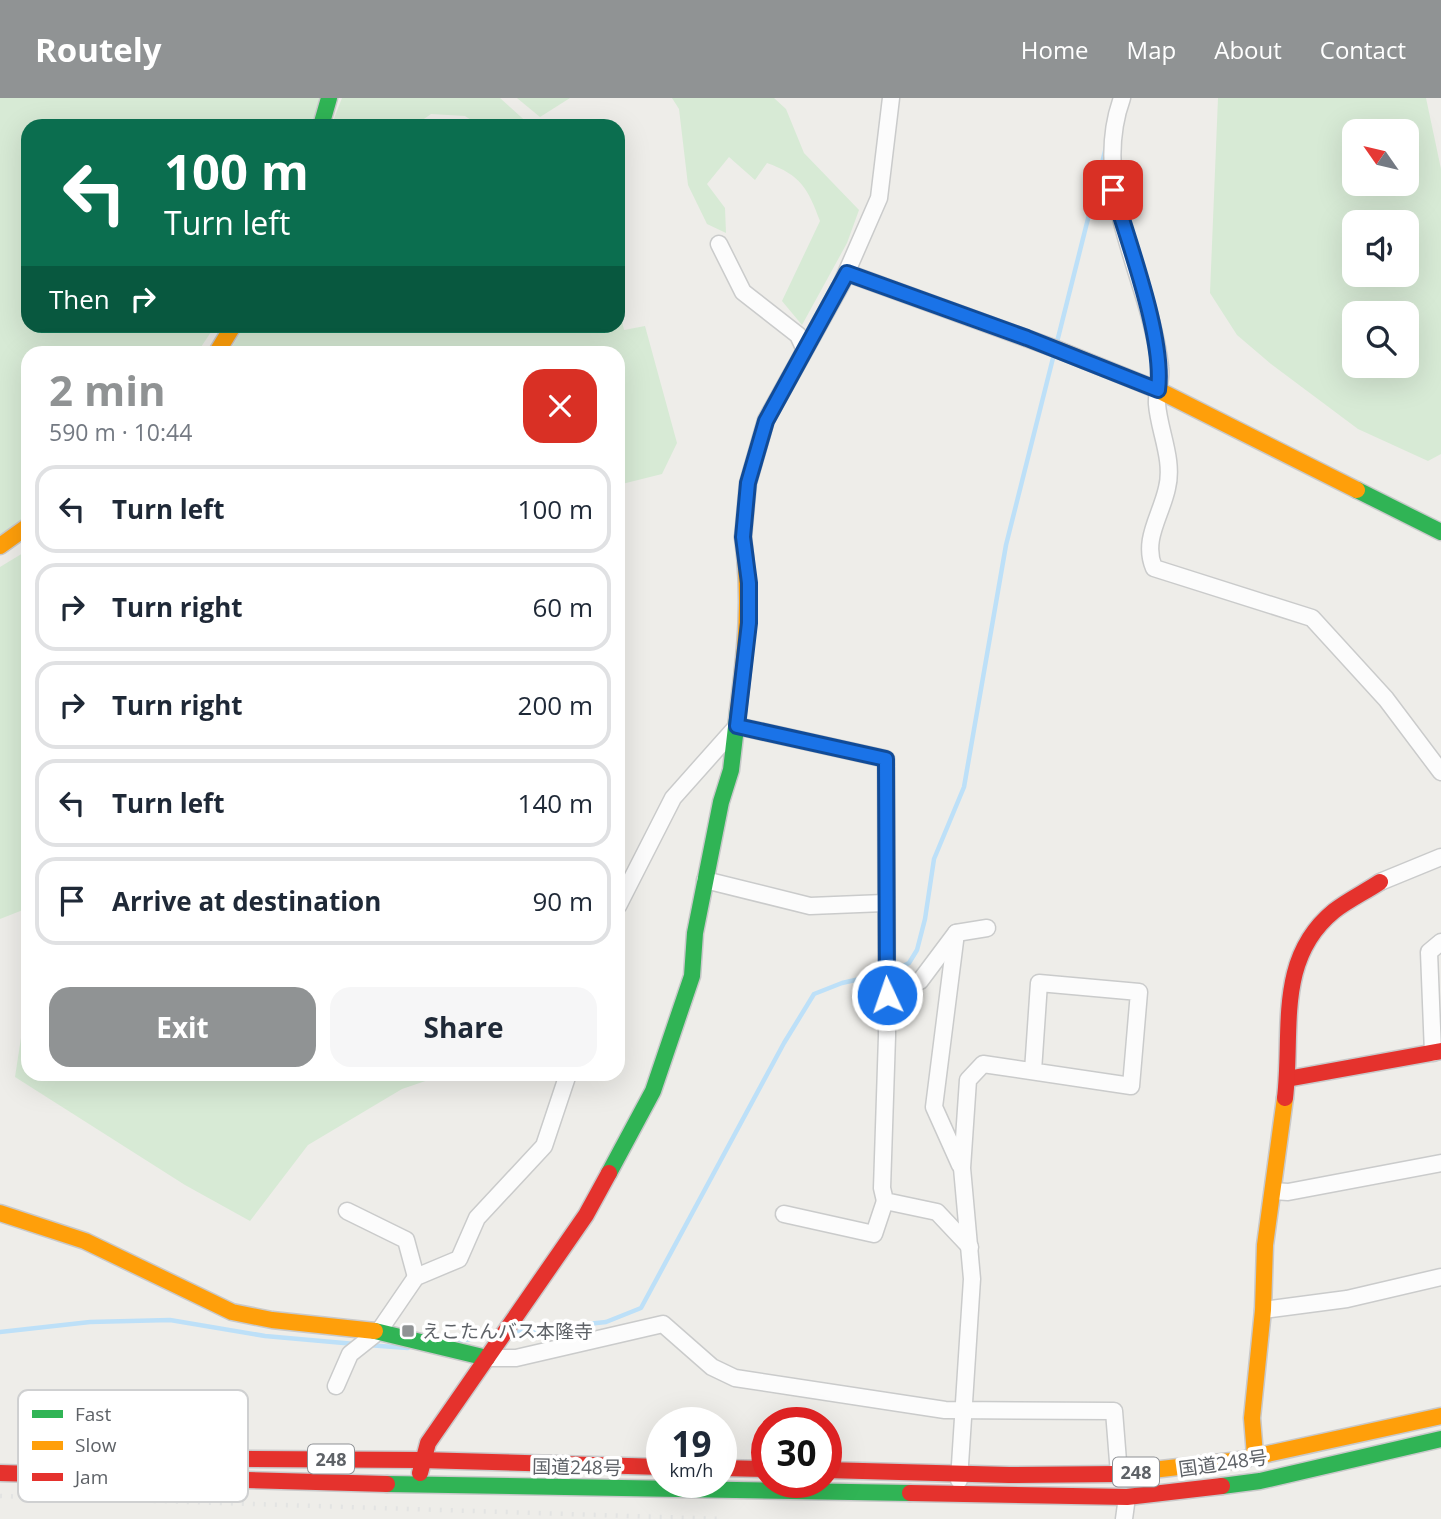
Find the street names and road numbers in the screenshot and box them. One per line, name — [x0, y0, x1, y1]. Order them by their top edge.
road number: 248 — [308, 1444, 354, 1474]
street label: 国道248号 — [1177, 1444, 1269, 1482]
street label: 国道248号 — [532, 1453, 622, 1481]
road number: 248 — [1113, 1457, 1159, 1486]

